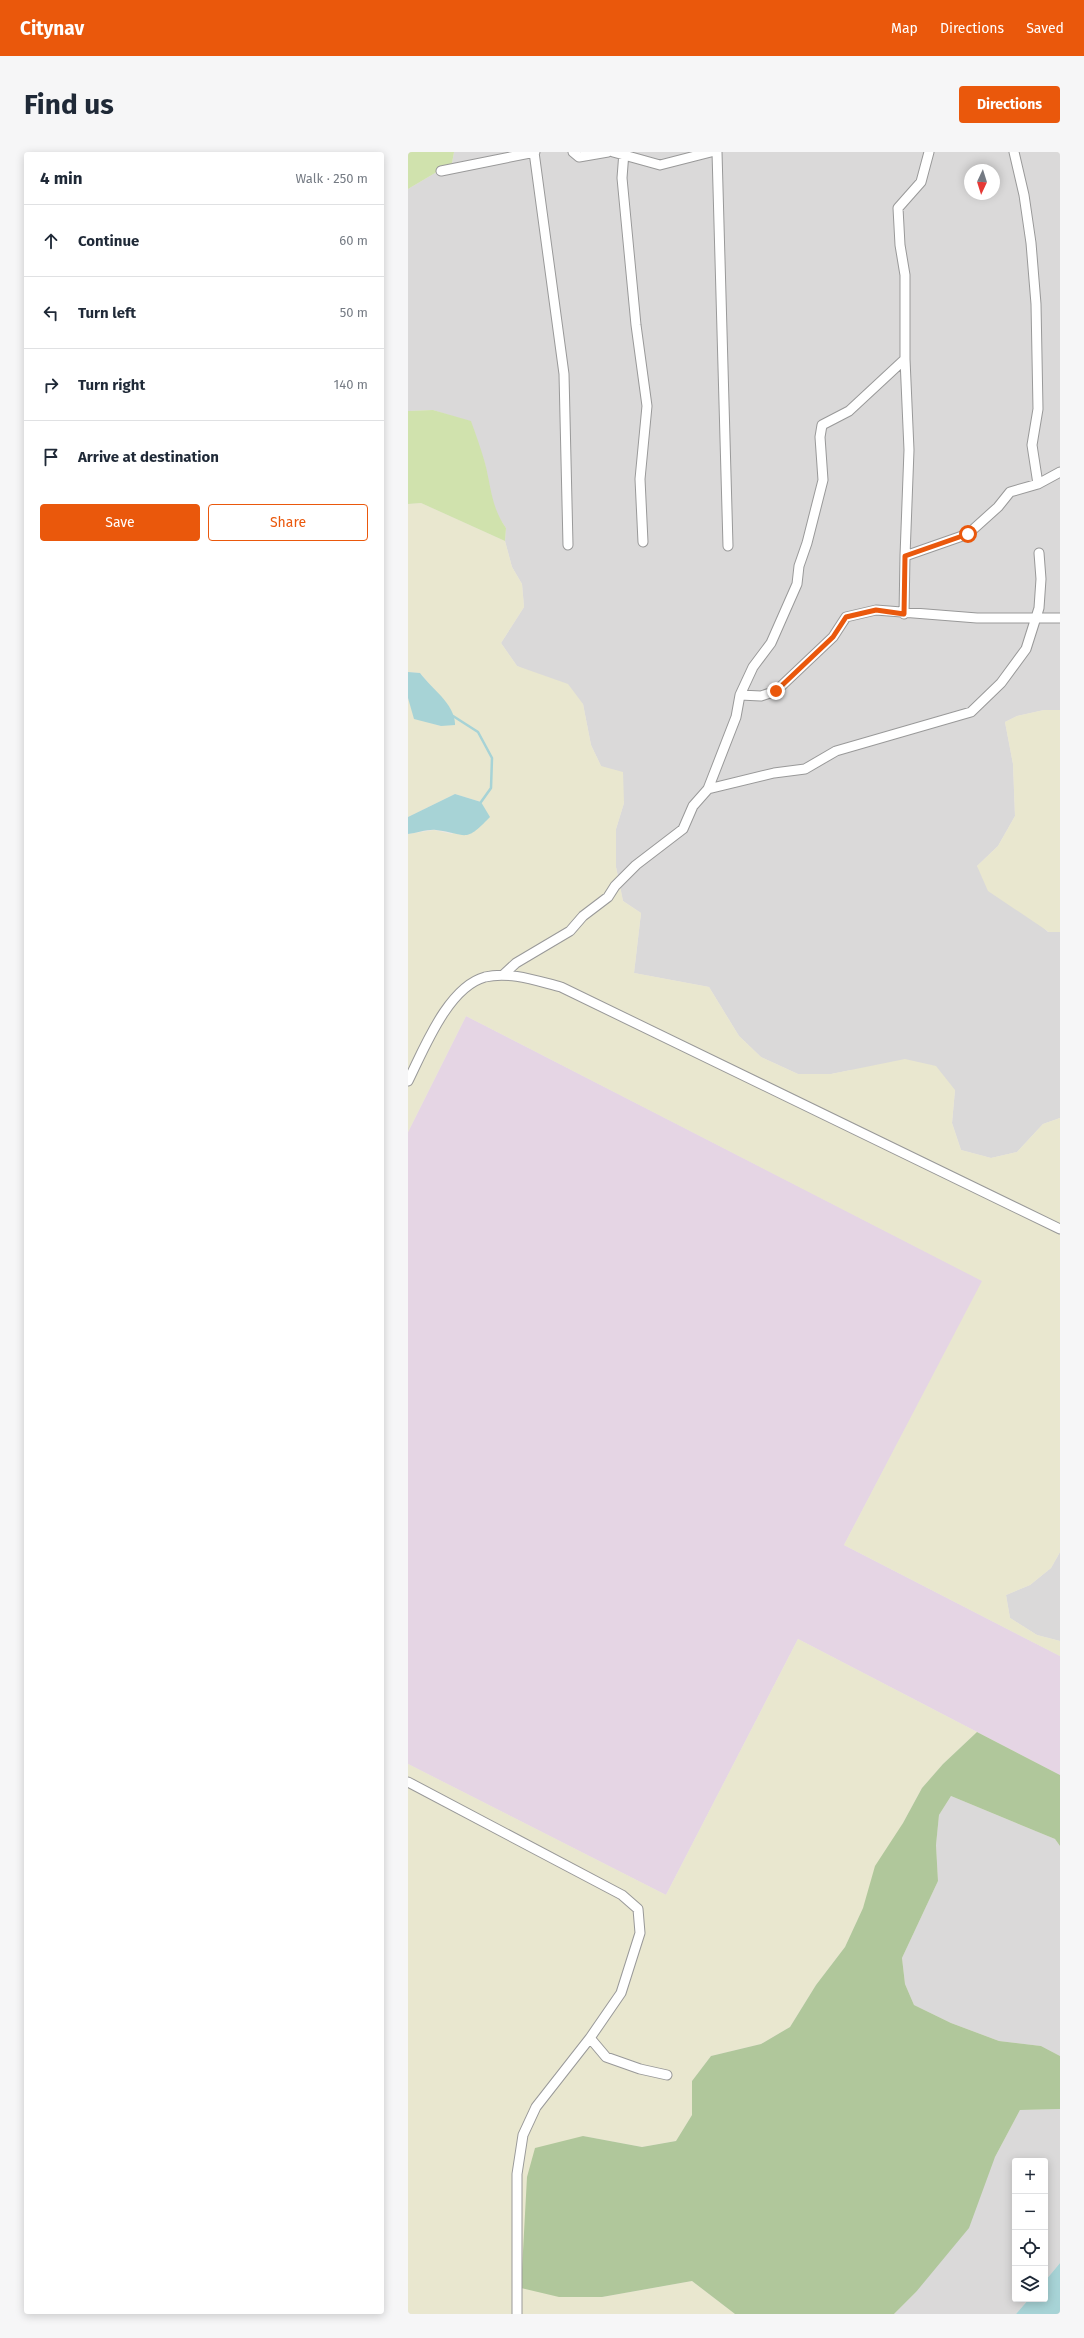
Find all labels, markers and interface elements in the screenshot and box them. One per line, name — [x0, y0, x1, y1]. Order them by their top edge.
text: Citynav — [20, 17, 84, 40]
text: Map — [891, 20, 918, 37]
text: Directions — [940, 20, 1004, 37]
text: Saved — [1026, 20, 1064, 37]
button: Directions — [959, 86, 1060, 123]
text: Find us — [24, 88, 114, 121]
north arrow — [964, 164, 1000, 200]
text: 4 min — [40, 168, 83, 189]
text: Walk · 250 m — [295, 171, 368, 186]
icon: ahead — [40, 230, 62, 252]
text: Continue — [78, 232, 139, 250]
text: 60 m — [339, 233, 368, 248]
icon: left — [40, 302, 62, 324]
text: Turn left — [78, 304, 136, 322]
text: 50 m — [340, 305, 368, 320]
icon: right — [40, 374, 62, 396]
text: Turn right — [78, 376, 145, 394]
text: 140 m — [334, 377, 368, 392]
icon: arrive — [40, 446, 62, 468]
text: Arrive at destination — [78, 448, 219, 466]
button: Save — [40, 504, 200, 541]
button: Share — [208, 504, 368, 541]
route start — [959, 525, 977, 543]
route end — [767, 682, 785, 700]
map controls — [1012, 2158, 1048, 2302]
button: + — [1012, 2158, 1048, 2194]
button: − — [1012, 2194, 1048, 2230]
button: locate — [1012, 2230, 1048, 2266]
button: layers — [1012, 2266, 1048, 2302]

